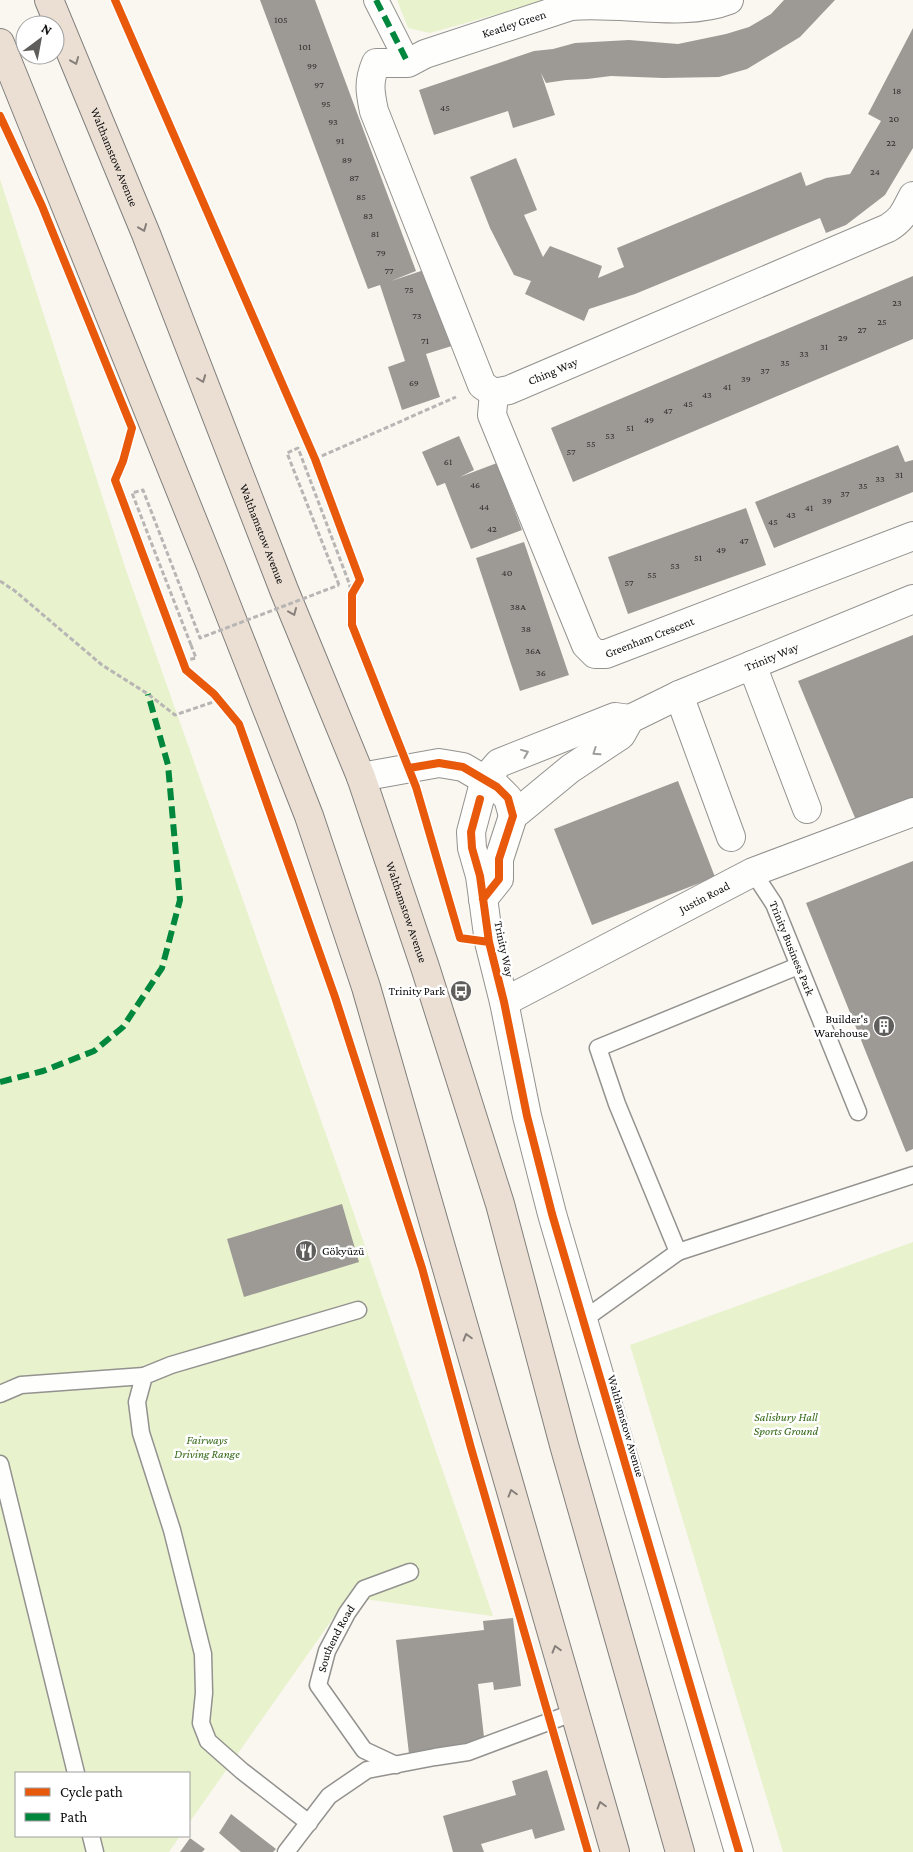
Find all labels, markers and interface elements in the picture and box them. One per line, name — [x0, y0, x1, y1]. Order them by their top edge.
street label: Keatley Green — [480, 7, 548, 41]
house number: 105 — [274, 14, 288, 25]
north arrow — [15, 15, 65, 65]
text: N — [39, 20, 56, 39]
house number: 101 — [299, 41, 311, 52]
one-way arrow — [68, 56, 79, 65]
house number: 99 — [307, 60, 317, 71]
house number: 97 — [314, 79, 324, 90]
house number: 18 — [893, 85, 901, 96]
house number: 95 — [321, 98, 331, 109]
house number: 45 — [440, 102, 450, 113]
street label: Walthamstow Avenue — [87, 105, 141, 209]
house number: 20 — [889, 113, 900, 124]
house number: 93 — [328, 116, 338, 127]
house number: 91 — [336, 135, 344, 146]
house number: 22 — [886, 137, 896, 148]
house number: 89 — [342, 154, 352, 165]
house number: 24 — [870, 166, 880, 177]
house number: 87 — [349, 172, 359, 183]
house number: 85 — [356, 191, 366, 202]
house number: 83 — [363, 210, 373, 221]
one-way arrow — [137, 223, 147, 232]
house number: 81 — [371, 228, 379, 239]
house number: 79 — [376, 247, 386, 258]
house number: 77 — [384, 265, 394, 276]
house number: 75 — [404, 284, 414, 295]
house number: 23 — [892, 297, 902, 308]
house number: 73 — [412, 310, 422, 321]
house number: 25 — [877, 316, 887, 327]
house number: 27 — [857, 324, 867, 335]
house number: 29 — [838, 332, 848, 343]
house number: 71 — [421, 335, 429, 346]
house number: 31 — [820, 341, 828, 352]
house number: 33 — [799, 348, 809, 359]
street label: Ching Way — [526, 354, 580, 388]
house number: 35 — [780, 357, 790, 368]
house number: 37 — [760, 365, 770, 376]
house number: 39 — [741, 373, 751, 384]
one-way arrow — [196, 374, 206, 383]
house number: 69 — [409, 377, 419, 388]
house number: 41 — [723, 381, 731, 392]
house number: 43 — [702, 389, 712, 400]
house number: 45 — [683, 398, 693, 409]
house number: 47 — [663, 405, 673, 416]
house number: 49 — [644, 414, 654, 425]
house number: 51 — [626, 422, 634, 433]
house number: 53 — [605, 430, 615, 441]
house number: 55 — [586, 438, 596, 449]
house number: 57 — [566, 446, 576, 457]
house number: 61 — [444, 456, 452, 467]
house number: 31 — [895, 469, 903, 480]
house number: 33 — [875, 473, 885, 484]
house number: 46 — [470, 479, 480, 490]
house number: 35 — [858, 480, 868, 491]
street label: Walthamstow Avenue — [237, 482, 288, 586]
house number: 37 — [840, 488, 850, 499]
house number: 39 — [822, 495, 832, 506]
house number: 44 — [479, 501, 489, 512]
house number: 41 — [805, 502, 813, 513]
house number: 43 — [786, 509, 796, 520]
house number: 45 — [768, 516, 778, 527]
house number: 42 — [487, 523, 497, 534]
house number: 47 — [739, 535, 749, 546]
house number: 49 — [716, 544, 726, 555]
house number: 51 — [694, 552, 702, 563]
house number: 53 — [670, 560, 680, 571]
house number: 40 — [502, 567, 513, 578]
house number: 55 — [647, 569, 657, 580]
house number: 57 — [624, 577, 634, 588]
house number: 38A — [510, 601, 526, 612]
one-way arrow — [287, 607, 297, 616]
street label: Greenham Crescent — [603, 613, 697, 661]
house number: 38 — [521, 623, 531, 634]
street label: Trinity Way — [743, 640, 801, 674]
house number: 36A — [525, 645, 541, 656]
house number: 36 — [536, 667, 546, 678]
one-way arrow — [592, 746, 601, 755]
one-way arrow — [520, 749, 529, 759]
street label: Walthamstow Avenue — [383, 860, 430, 965]
street label: Justin Road — [676, 878, 733, 917]
street label: Trinity Business Park — [767, 899, 817, 998]
street label: Trinity Way — [491, 920, 517, 979]
bus stop icon: Trinity Park — [449, 979, 473, 1003]
place label: Trinity Park — [388, 984, 445, 998]
place label: Builder's Warehouse — [814, 1012, 868, 1040]
building icon: Builder's Warehouse — [872, 1014, 896, 1038]
restaurant icon: Gökyüzü — [294, 1239, 318, 1263]
place label: Gökyüzü — [322, 1244, 365, 1258]
one-way arrow — [462, 1333, 472, 1341]
street label: Walthamstow Avenue — [605, 1373, 647, 1479]
park label: Salisbury Hall Sports Ground — [754, 1410, 819, 1438]
park label: Fairways Driving Range — [174, 1433, 240, 1461]
one-way arrow — [507, 1489, 517, 1497]
street label: Southend Road — [315, 1602, 358, 1674]
one-way arrow — [552, 1645, 562, 1654]
legend — [15, 1772, 190, 1837]
text: Cycle path — [60, 1784, 123, 1801]
one-way arrow — [597, 1802, 607, 1810]
text: Path — [60, 1809, 87, 1825]

